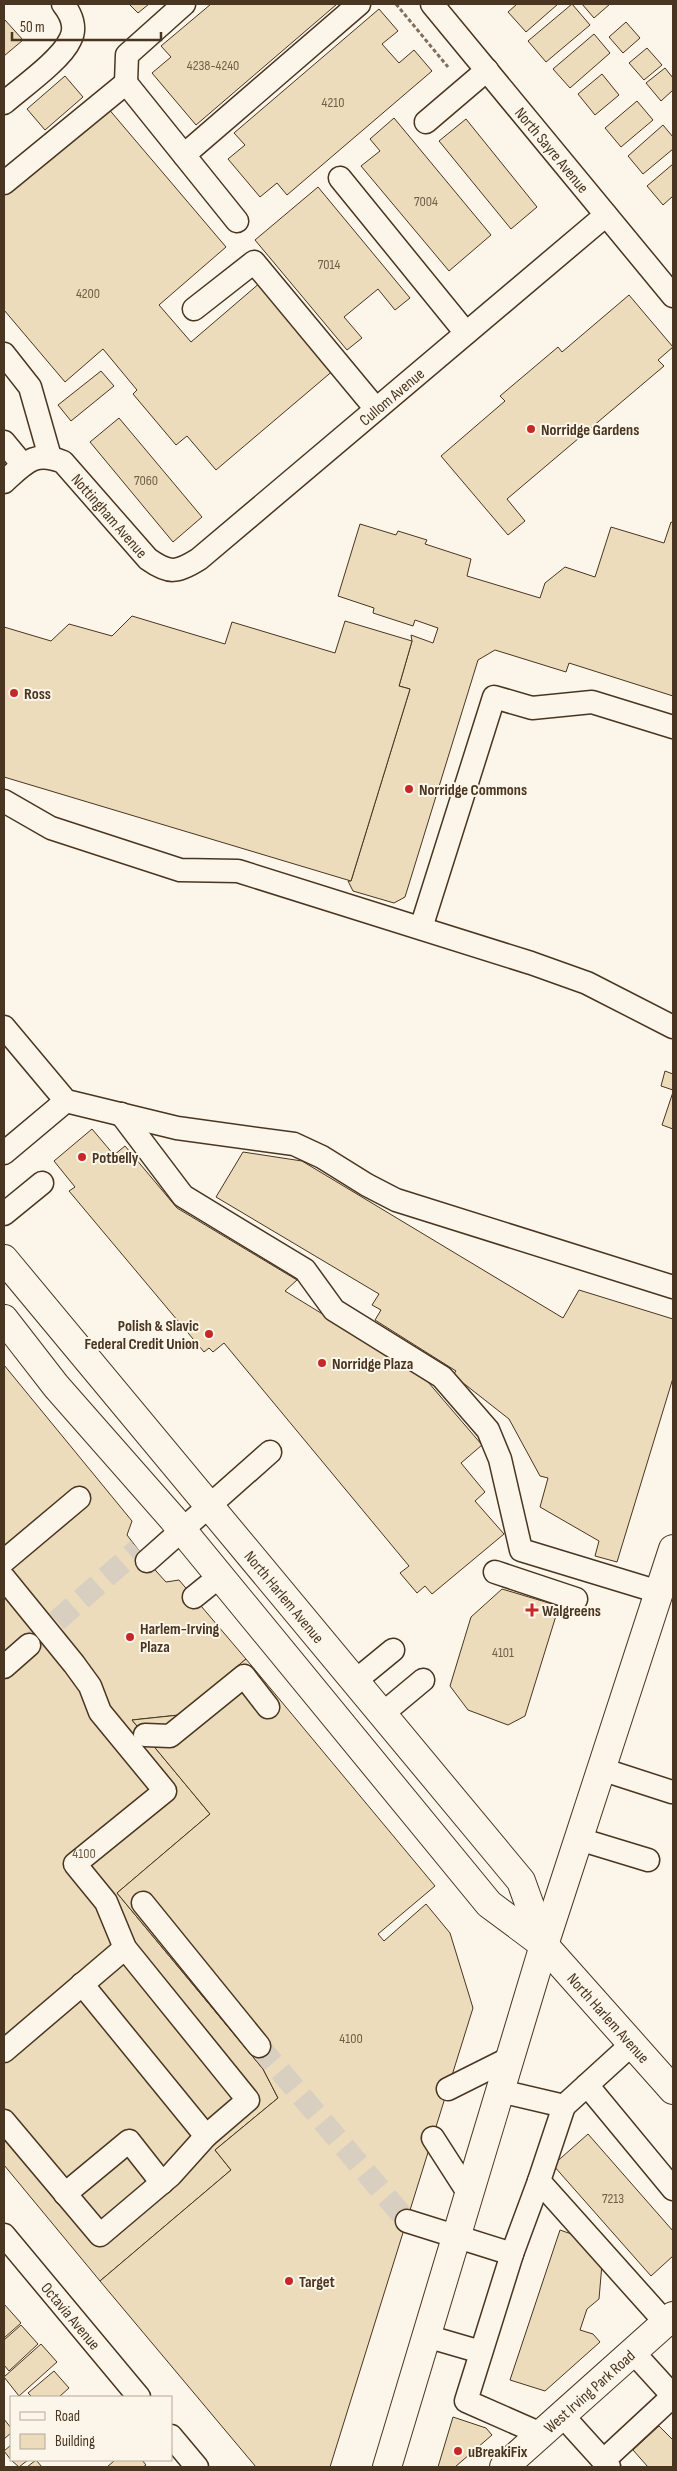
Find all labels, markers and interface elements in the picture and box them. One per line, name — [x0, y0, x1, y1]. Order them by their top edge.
scale bar — [12, 10, 161, 42]
text: 50 m — [20, 18, 45, 37]
house number: 4238-4240 — [187, 57, 239, 74]
house number: 4210 — [322, 94, 344, 111]
street label: North Sayre Avenue — [510, 104, 592, 197]
house number: 7004 — [414, 193, 438, 210]
house number: 7014 — [318, 256, 340, 273]
house number: 4200 — [76, 285, 100, 302]
street label: Cullom Avenue — [356, 365, 429, 430]
place label: Norridge Gardens — [541, 421, 639, 440]
marker: Norridge Gardens — [525, 423, 537, 435]
street label: Nottingham Avenue — [67, 470, 151, 563]
house number: 7060 — [134, 472, 158, 489]
place label: Ross — [24, 685, 51, 704]
marker: Ross — [8, 687, 20, 699]
place label: Norridge Commons — [419, 781, 527, 800]
marker: Norridge Commons — [403, 783, 415, 795]
place label: Potbelly — [92, 1149, 139, 1168]
marker: Potbelly — [76, 1151, 88, 1163]
place label: Polish & Slavic Federal Credit Union — [84, 1317, 199, 1354]
marker: Polish & Slavic Federal Credit Union — [203, 1328, 215, 1340]
place label: Norridge Plaza — [332, 1355, 413, 1374]
marker: Norridge Plaza — [316, 1357, 328, 1369]
street label: North Harlem Avenue — [240, 1548, 327, 1648]
place label: Walgreens — [542, 1602, 601, 1621]
marker: Walgreens — [526, 1604, 538, 1616]
place label: Harlem-Irving Plaza — [140, 1620, 220, 1657]
marker: Harlem-Irving Plaza — [124, 1631, 136, 1643]
house number: 4101 — [492, 1644, 514, 1661]
house number: 4100 — [72, 1845, 96, 1862]
street label: North Harlem Avenue — [563, 1970, 653, 2068]
house number: 4100 — [339, 2030, 363, 2047]
house number: 7213 — [602, 2190, 624, 2207]
place label: Target — [299, 2273, 335, 2292]
marker: Target — [283, 2275, 295, 2287]
street label: Octavia Avenue — [36, 2279, 104, 2354]
street label: West Irving Park Road — [541, 2347, 639, 2438]
legend — [10, 2396, 172, 2461]
text: Road — [55, 2407, 80, 2426]
text: Building — [55, 2432, 95, 2451]
place label: uBreakiFix — [468, 2443, 528, 2462]
marker: uBreakiFix — [452, 2445, 464, 2457]

